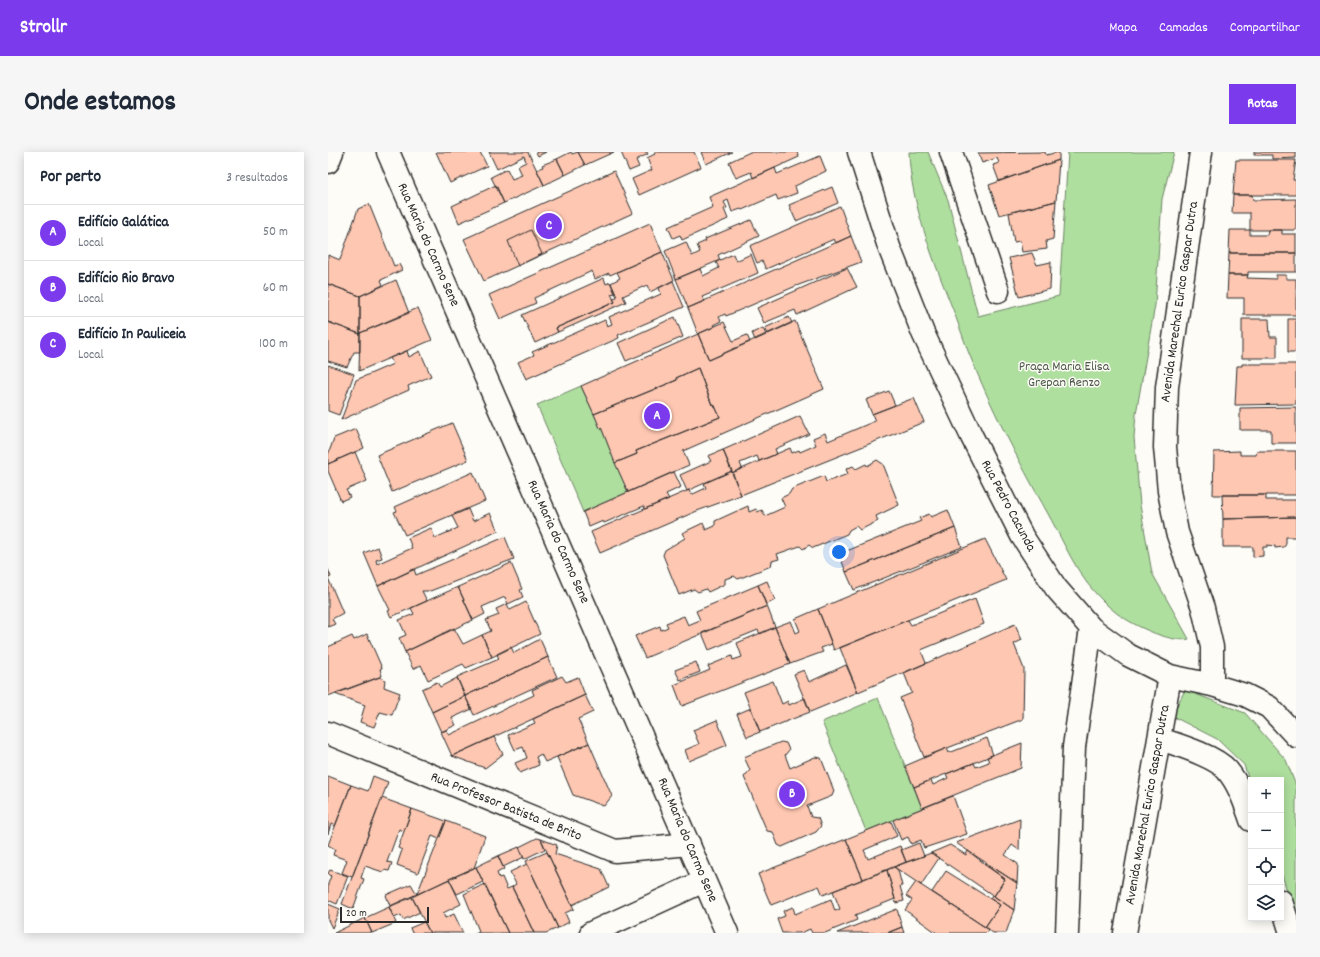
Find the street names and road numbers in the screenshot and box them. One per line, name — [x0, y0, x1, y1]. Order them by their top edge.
street label: Rua Maria do Carmo Sene — [392, 180, 464, 310]
street label: Avenida Marechal Eurico Gaspar Dutra — [1156, 200, 1204, 404]
street label: Rua Pedro Cacunda — [975, 457, 1041, 556]
street label: Rua Maria do Carmo Sene — [522, 477, 594, 607]
street label: Avenida Marechal Eurico Gaspar Dutra — [1121, 703, 1176, 907]
street label: Rua Professor Batista de Brito — [427, 767, 585, 847]
street label: Rua Maria do Carmo Sene — [652, 775, 722, 905]

